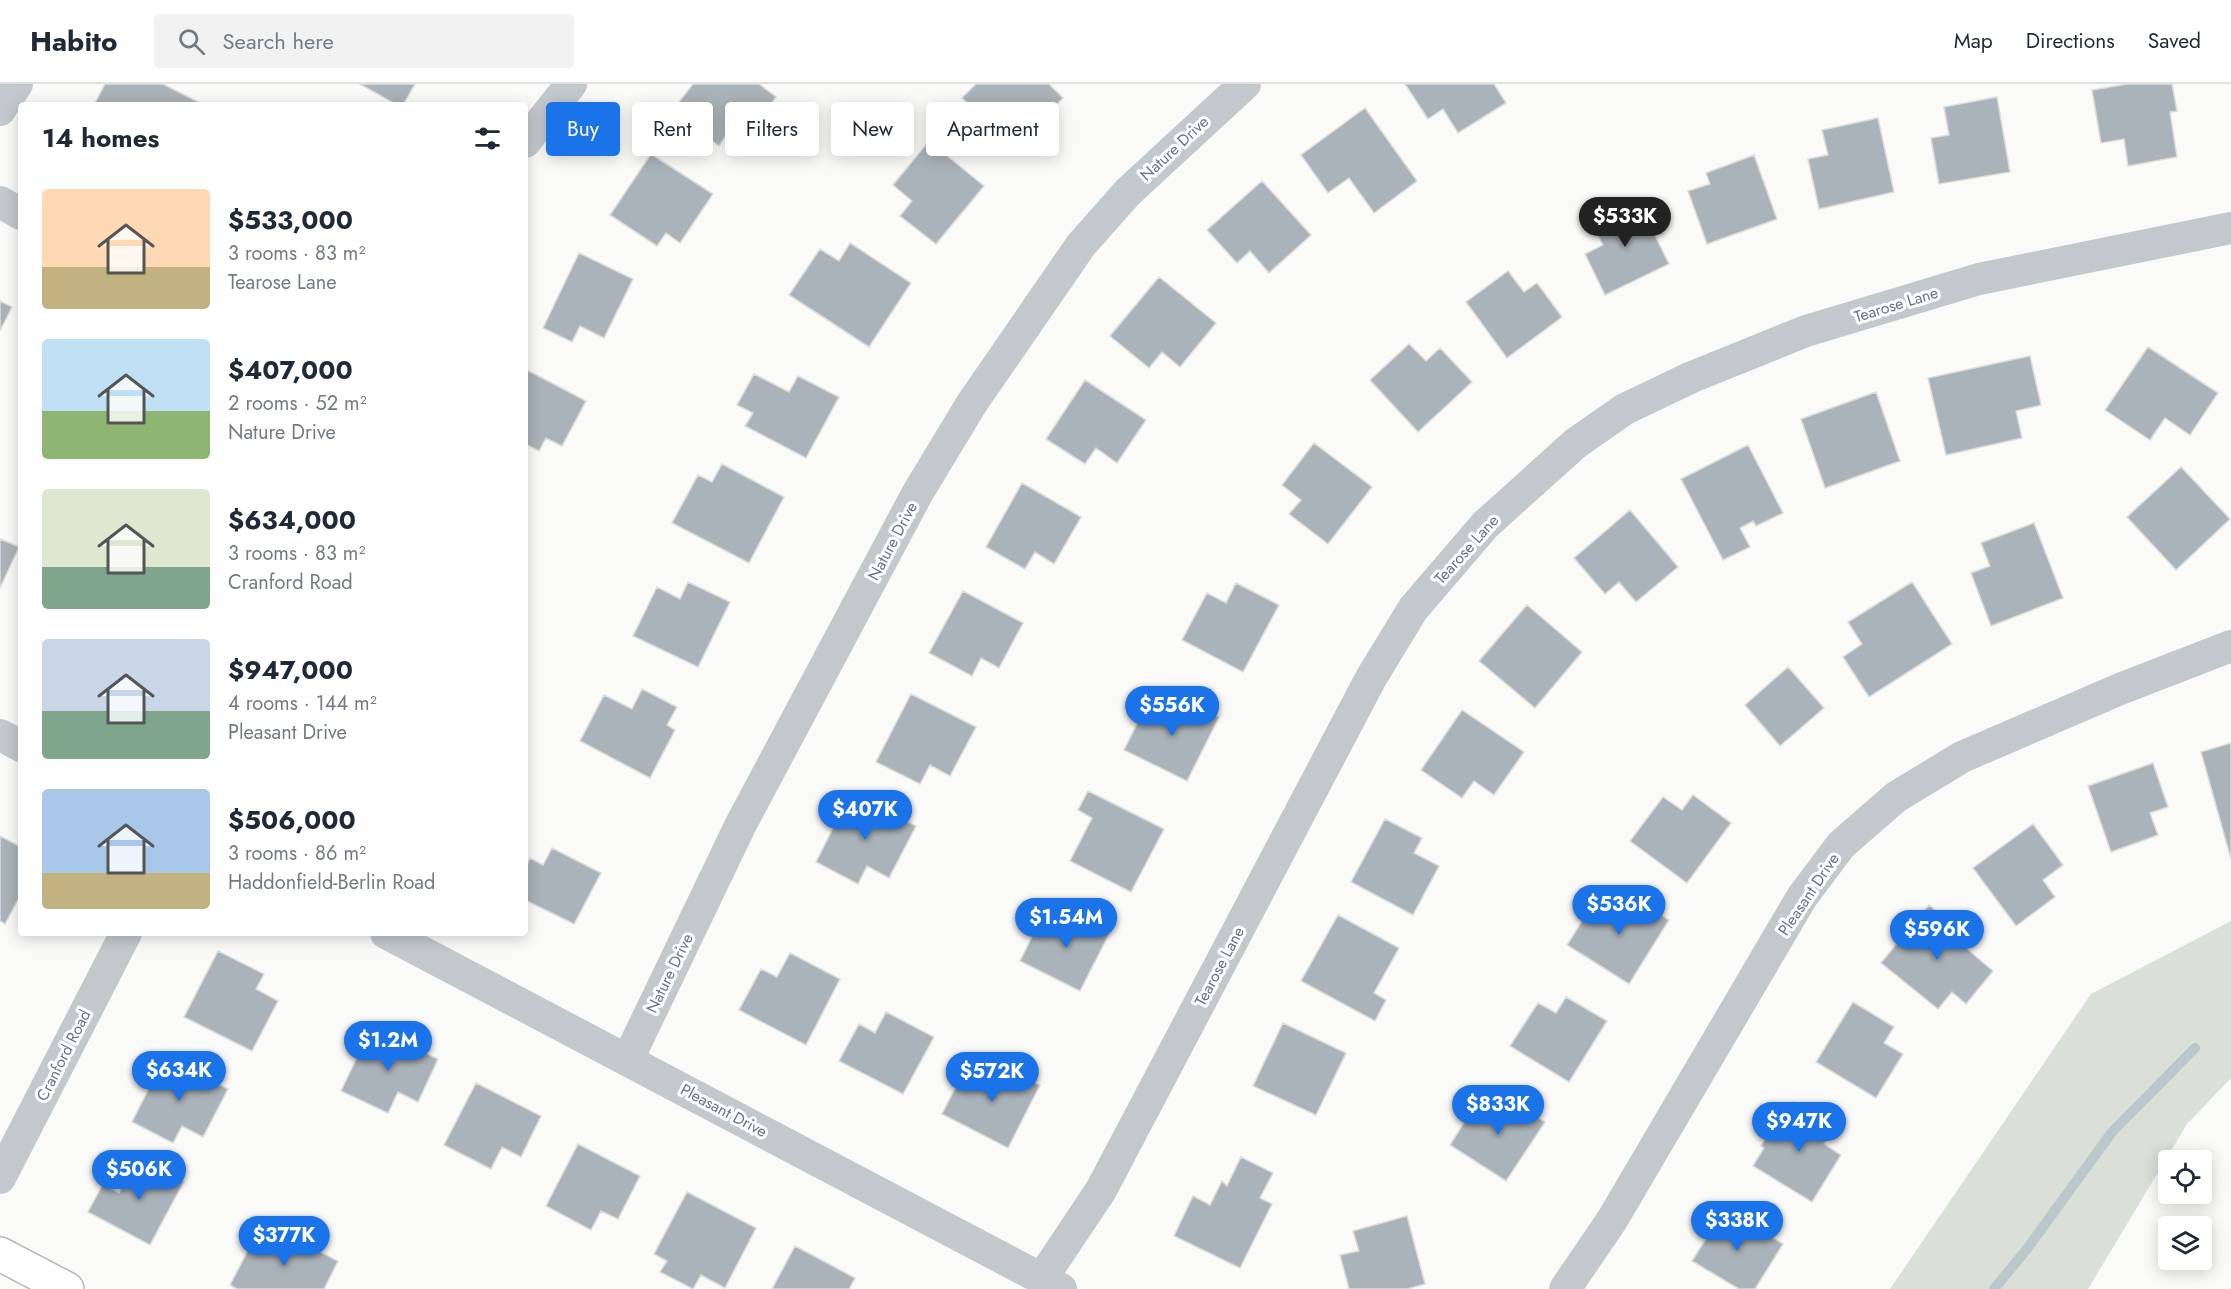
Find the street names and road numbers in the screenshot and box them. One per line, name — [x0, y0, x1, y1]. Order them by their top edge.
street label: Nature Drive — [1135, 111, 1214, 186]
street label: Tearose Lane — [1851, 281, 1941, 328]
street label: Nature Drive — [862, 498, 923, 585]
street label: Tearose Lane — [1429, 509, 1504, 589]
street label: Pleasant Drive — [1772, 848, 1845, 940]
street label: Tearose Lane — [1189, 923, 1250, 1010]
street label: Nature Drive — [640, 929, 699, 1017]
street label: Cranford Road — [31, 1006, 96, 1105]
street label: Pleasant Drive — [676, 1078, 771, 1143]

